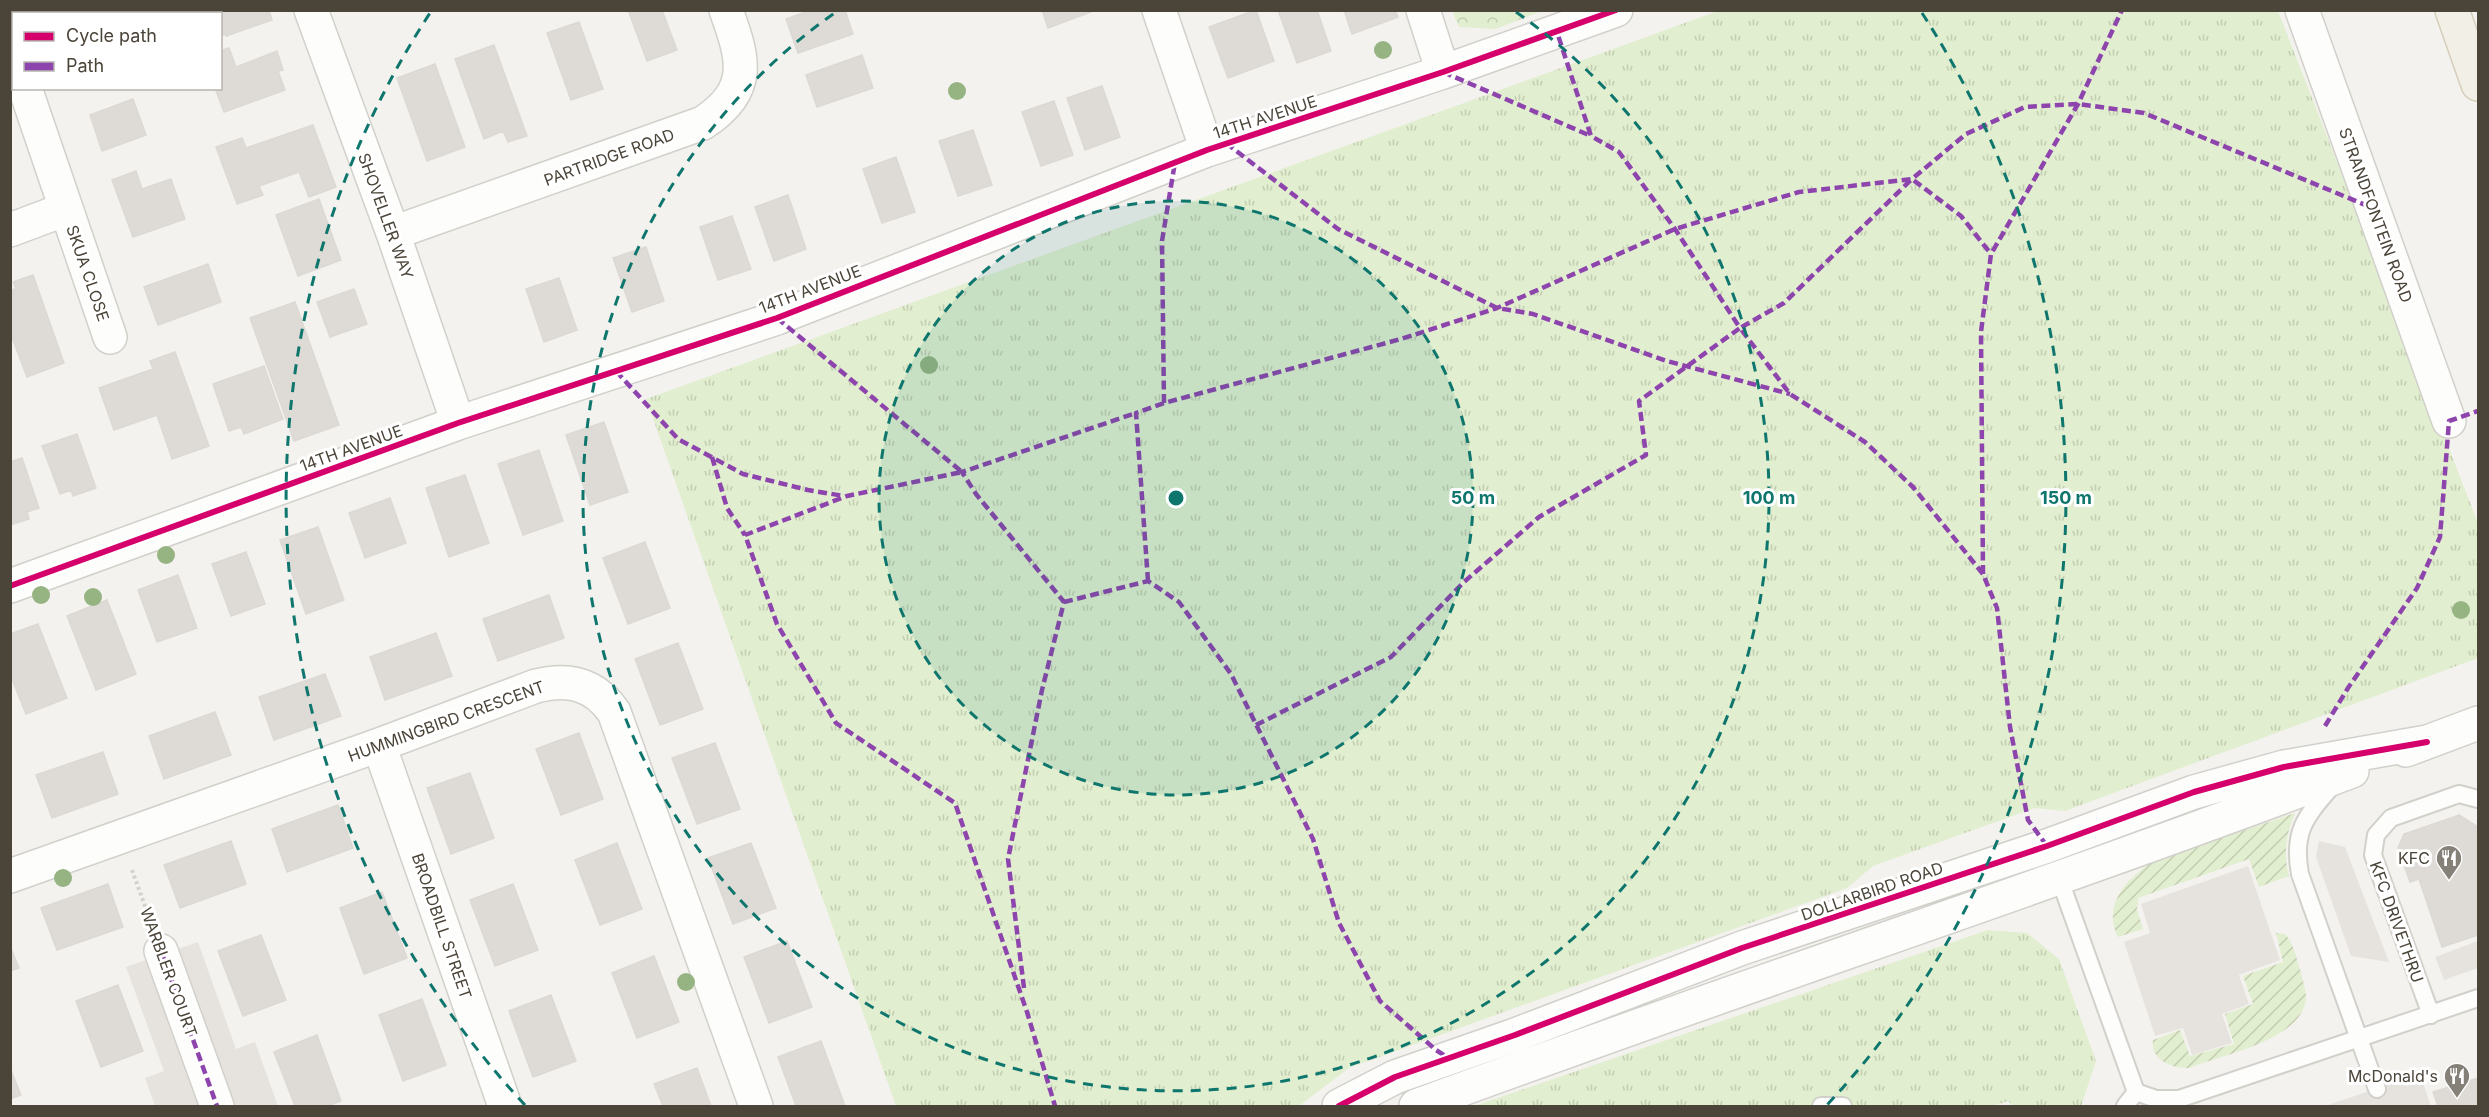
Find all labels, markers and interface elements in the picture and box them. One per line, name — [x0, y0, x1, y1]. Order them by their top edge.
legend — [12, 12, 222, 90]
text: Cycle path — [66, 25, 157, 46]
text: Path — [66, 55, 104, 76]
street label: 14TH AVENUE — [1211, 91, 1319, 143]
street label: PARTRIDGE ROAD — [541, 124, 677, 190]
street label: STRANDFONTEIN ROAD — [2335, 125, 2417, 305]
street label: SHOVELLER WAY — [354, 150, 418, 282]
street label: SKUA CLOSE — [62, 222, 114, 324]
street label: 14TH AVENUE — [756, 260, 864, 318]
street label: 14TH AVENUE — [297, 420, 405, 476]
text: 50 m — [1451, 487, 1495, 508]
text: 100 m — [1743, 487, 1795, 508]
text: 150 m — [2040, 487, 2092, 508]
centre of rings — [1166, 488, 1186, 508]
street label: HUMMINGBIRD CRESCENT — [345, 676, 547, 766]
restaurant icon: KFC — [2434, 843, 2464, 881]
place label: KFC — [2398, 848, 2430, 868]
street label: BROADBILL STREET — [408, 850, 476, 1002]
street label: DOLLARBIRD ROAD — [1798, 857, 1946, 925]
street label: KFC DRIVETHRU — [2366, 859, 2428, 985]
street label: WARBLER COURT — [136, 904, 202, 1040]
restaurant icon: McDonald's — [2442, 1061, 2472, 1099]
place label: McDonald's — [2348, 1066, 2438, 1086]

